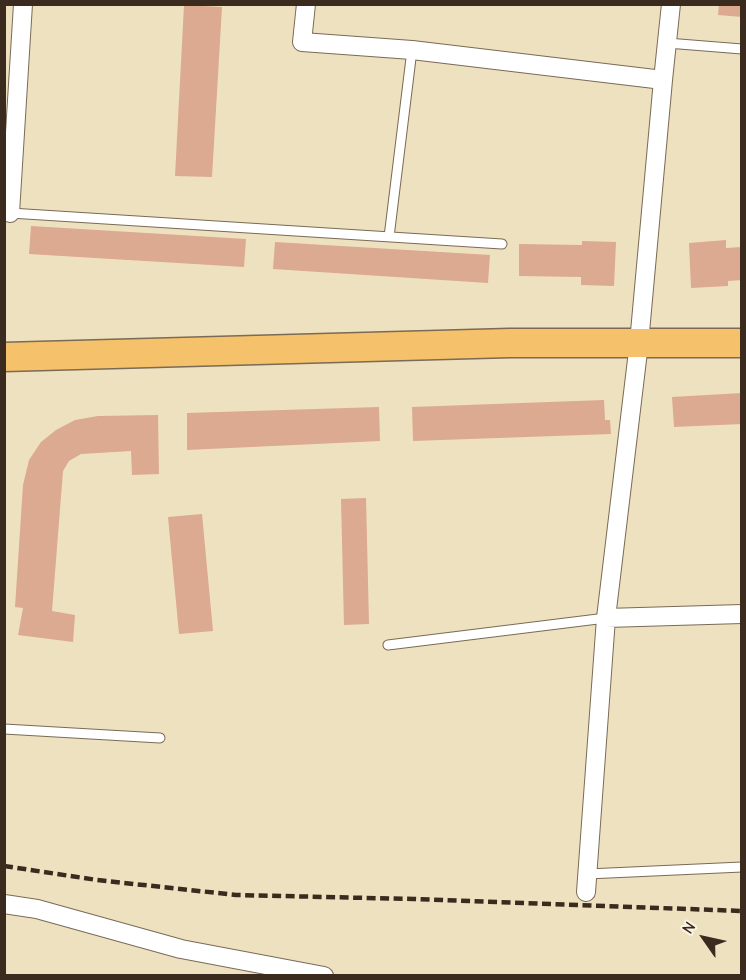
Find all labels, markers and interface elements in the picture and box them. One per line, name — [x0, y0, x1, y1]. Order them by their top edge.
north arrow — [674, 908, 734, 968]
text: N — [679, 919, 699, 937]

